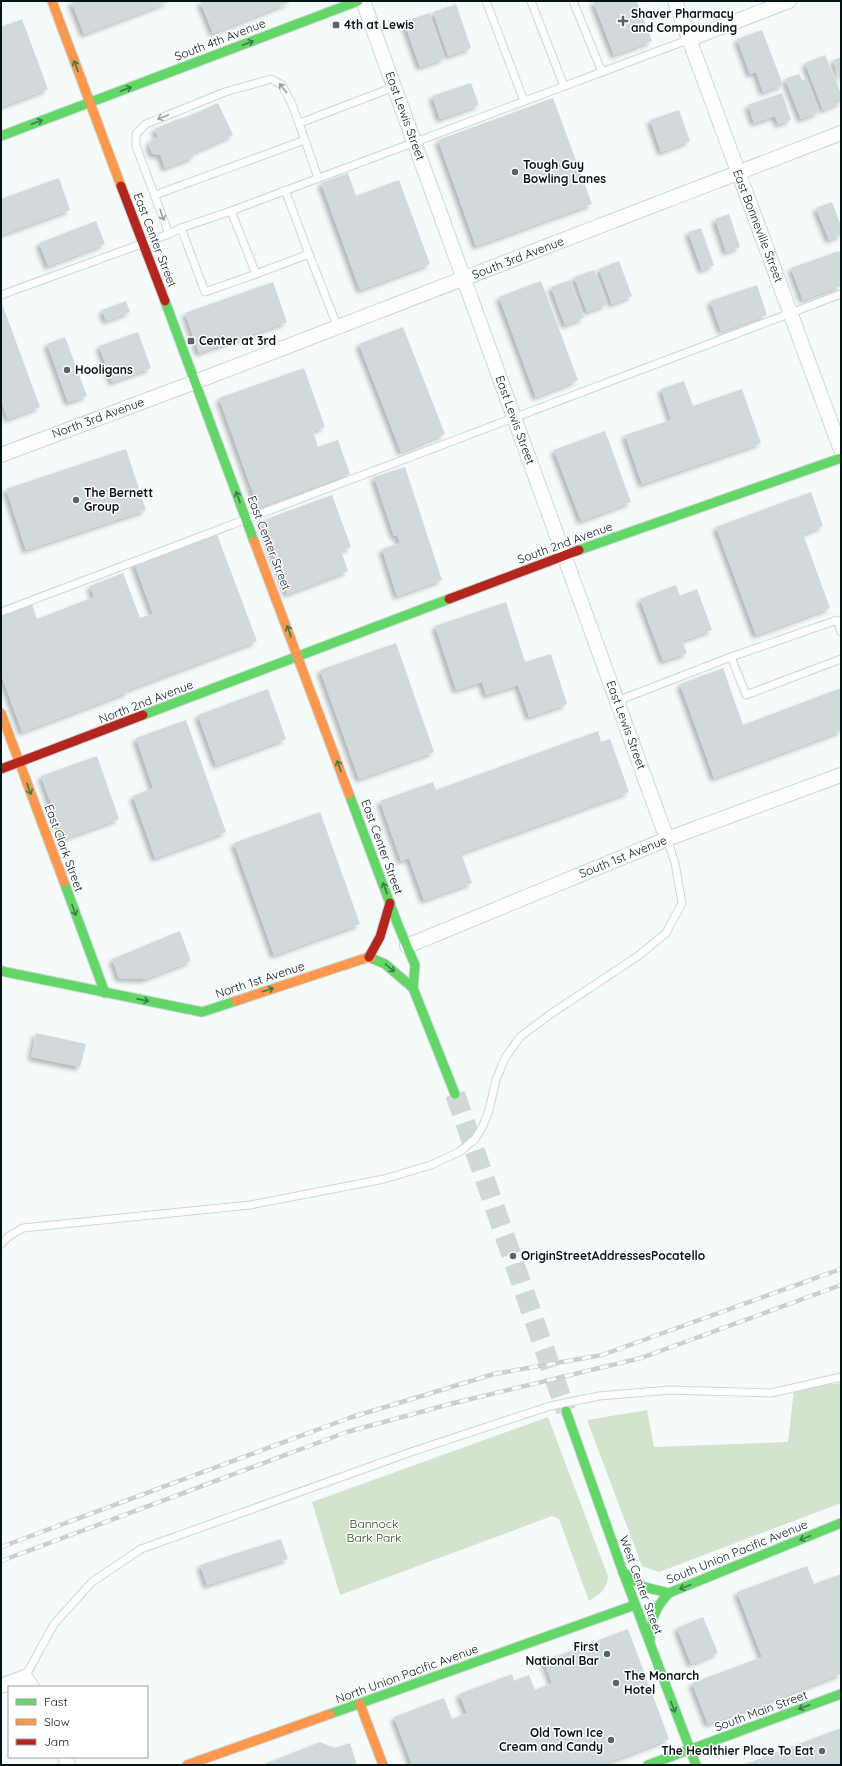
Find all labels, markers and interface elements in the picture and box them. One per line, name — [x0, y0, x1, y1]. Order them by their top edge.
place label: Shaver Pharmacy and Compounding — [631, 6, 737, 35]
street label: South 4th Avenue — [172, 15, 268, 64]
marker: Shaver Pharmacy and Compounding — [618, 16, 628, 26]
place label: 4th at Lewis — [344, 17, 414, 32]
marker: 4th at Lewis — [331, 20, 341, 30]
one-way arrow — [241, 38, 253, 46]
one-way arrow — [72, 60, 80, 72]
street label: East Lewis Street — [382, 69, 429, 162]
one-way arrow — [278, 83, 287, 94]
one-way arrow — [120, 84, 132, 92]
one-way arrow — [158, 113, 170, 121]
one-way arrow — [31, 118, 44, 125]
place label: Tough Guy Bowling Lanes — [523, 157, 606, 186]
marker: Tough Guy Bowling Lanes — [510, 167, 520, 177]
street label: East Bonneville Street — [730, 167, 787, 284]
street label: East Center Street — [131, 190, 180, 289]
one-way arrow — [159, 208, 166, 221]
street label: South 3rd Avenue — [470, 233, 566, 282]
place label: Center at 3rd — [199, 333, 276, 348]
marker: Center at 3rd — [186, 336, 196, 346]
place label: Hooligans — [75, 362, 133, 377]
marker: Hooligans — [62, 365, 72, 375]
street label: East Lewis Street — [492, 373, 539, 466]
street label: North 3rd Avenue — [50, 394, 146, 441]
place label: The Bernett Group — [84, 485, 153, 514]
one-way arrow — [234, 491, 242, 503]
street label: East Center Street — [245, 493, 294, 592]
marker: The Bernett Group — [71, 495, 81, 505]
street label: South 2nd Avenue — [515, 518, 615, 567]
one-way arrow — [285, 626, 293, 638]
street label: North 2nd Avenue — [96, 677, 195, 726]
street label: East Lewis Street — [603, 678, 650, 771]
one-way arrow — [335, 761, 343, 773]
one-way arrow — [26, 782, 33, 795]
street label: East Center Street — [358, 797, 407, 896]
street label: East Clark Street — [42, 802, 87, 894]
street label: South 1st Avenue — [577, 832, 669, 881]
one-way arrow — [380, 883, 388, 895]
one-way arrow — [71, 904, 79, 916]
street label: North 1st Avenue — [213, 958, 307, 1001]
one-way arrow — [384, 964, 395, 973]
one-way arrow — [262, 986, 275, 993]
one-way arrow — [136, 997, 149, 1005]
place label: OriginStreetAddressesPocatello — [521, 1248, 706, 1263]
marker: OriginStreetAddressesPocatello — [508, 1251, 518, 1261]
park label: Bannock Bark Park — [347, 1516, 401, 1545]
street label: South Union Pacific Avenue — [664, 1516, 810, 1587]
street label: West Center Street — [617, 1533, 666, 1636]
one-way arrow — [799, 1535, 811, 1542]
one-way arrow — [679, 1584, 691, 1592]
place label: First National Bar — [526, 1639, 599, 1668]
street label: North Union Pacific Avenue — [333, 1641, 480, 1706]
marker: First National Bar — [602, 1649, 612, 1659]
place label: The Monarch Hotel — [624, 1668, 699, 1697]
marker: The Monarch Hotel — [611, 1678, 621, 1688]
legend — [8, 1686, 148, 1758]
street label: South Main Street — [712, 1687, 809, 1734]
text: Fast — [44, 1694, 68, 1709]
one-way arrow — [669, 1701, 677, 1713]
one-way arrow — [799, 1704, 811, 1712]
text: Slow — [44, 1714, 70, 1729]
place label: Old Town Ice Cream and Candy — [499, 1725, 603, 1754]
text: Jam — [44, 1734, 69, 1749]
marker: Old Town Ice Cream and Candy — [606, 1735, 616, 1745]
place label: The Healthier Place To Eat — [661, 1743, 814, 1758]
marker: The Healthier Place To Eat — [817, 1746, 827, 1756]

